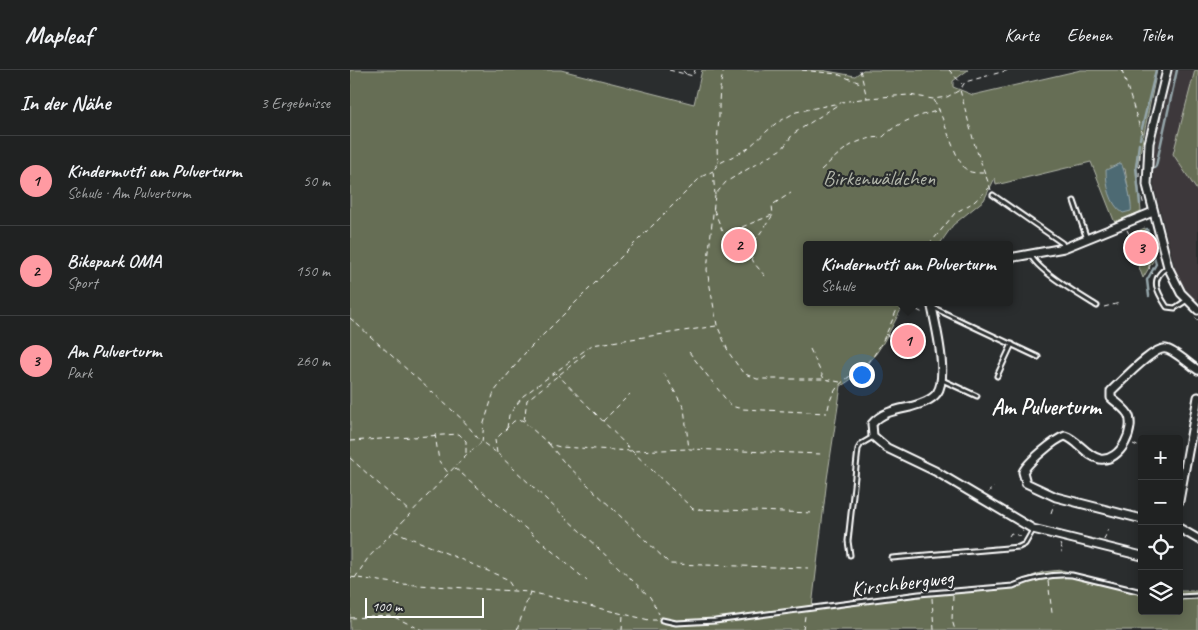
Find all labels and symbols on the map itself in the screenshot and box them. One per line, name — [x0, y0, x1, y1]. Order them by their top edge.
park label: Birkenwäldchen — [823, 165, 936, 191]
pin: 2 — [723, 226, 755, 264]
pin: 3 — [1125, 229, 1157, 267]
pin: 1 — [892, 322, 924, 360]
your location — [849, 362, 875, 388]
district label: Am Pulverturm — [991, 393, 1103, 421]
street label: Kirschbergweg — [849, 564, 956, 602]
scale bar — [365, 595, 484, 618]

